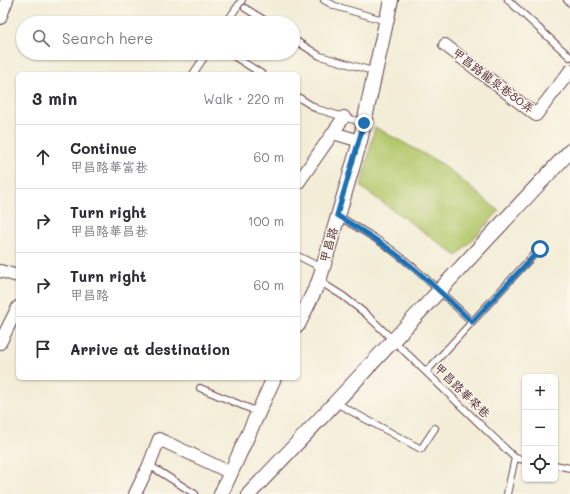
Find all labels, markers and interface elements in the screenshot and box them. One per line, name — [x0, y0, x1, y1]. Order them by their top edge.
search box — [16, 16, 300, 60]
icon: search — [30, 27, 52, 49]
text: Search here — [62, 28, 153, 48]
street label: 甲昌路龍泉巷80弄 — [449, 44, 538, 116]
text: 3 min — [32, 87, 77, 109]
text: Walk · 220 m — [203, 90, 284, 107]
route end — [355, 114, 373, 132]
text: Continue — [70, 138, 137, 158]
icon: ahead — [32, 146, 54, 168]
text: 60 m — [254, 148, 284, 165]
text: 甲昌路華富巷 — [70, 158, 148, 175]
text: Turn right — [70, 202, 147, 222]
icon: right — [32, 210, 54, 232]
text: 100 m — [248, 212, 284, 229]
text: 甲昌路華昌巷 — [70, 222, 148, 239]
street label: 甲昌路 — [315, 225, 341, 264]
route start — [531, 240, 549, 258]
text: Turn right — [70, 266, 147, 286]
icon: right — [32, 274, 54, 296]
text: 60 m — [254, 276, 284, 293]
text: 甲昌路 — [70, 286, 109, 303]
icon: arrive — [32, 338, 54, 360]
text: Arrive at destination — [70, 339, 230, 359]
street label: 甲昌路華榮巷 — [431, 360, 494, 421]
map controls — [522, 374, 558, 482]
button: + — [522, 374, 558, 410]
button: − — [522, 410, 558, 446]
button: locate — [522, 446, 558, 482]

